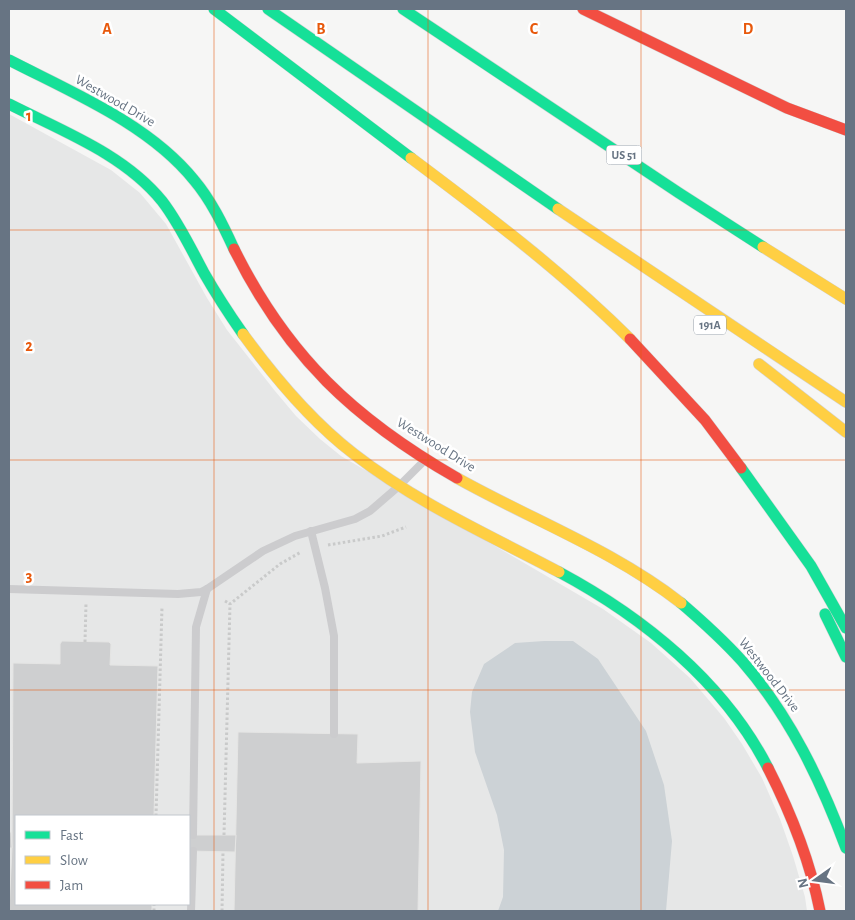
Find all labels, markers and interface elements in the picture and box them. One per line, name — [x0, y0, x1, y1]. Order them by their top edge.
text: A — [102, 21, 112, 37]
text: B — [316, 21, 326, 37]
text: C — [530, 21, 539, 37]
text: D — [743, 21, 754, 37]
street label: Westwood Drive — [73, 73, 157, 129]
text: 1 — [26, 108, 32, 124]
road number: US 51 — [606, 146, 642, 164]
road number: 191A — [694, 316, 726, 334]
text: 2 — [25, 338, 33, 354]
street label: Westwood Drive — [394, 415, 478, 475]
text: 3 — [26, 568, 33, 584]
street label: Westwood Drive — [736, 635, 802, 715]
legend — [15, 815, 190, 905]
text: Fast — [60, 828, 84, 843]
text: Slow — [60, 853, 88, 868]
north arrow — [790, 855, 840, 905]
text: N — [795, 876, 811, 889]
text: Jam — [60, 878, 83, 893]

